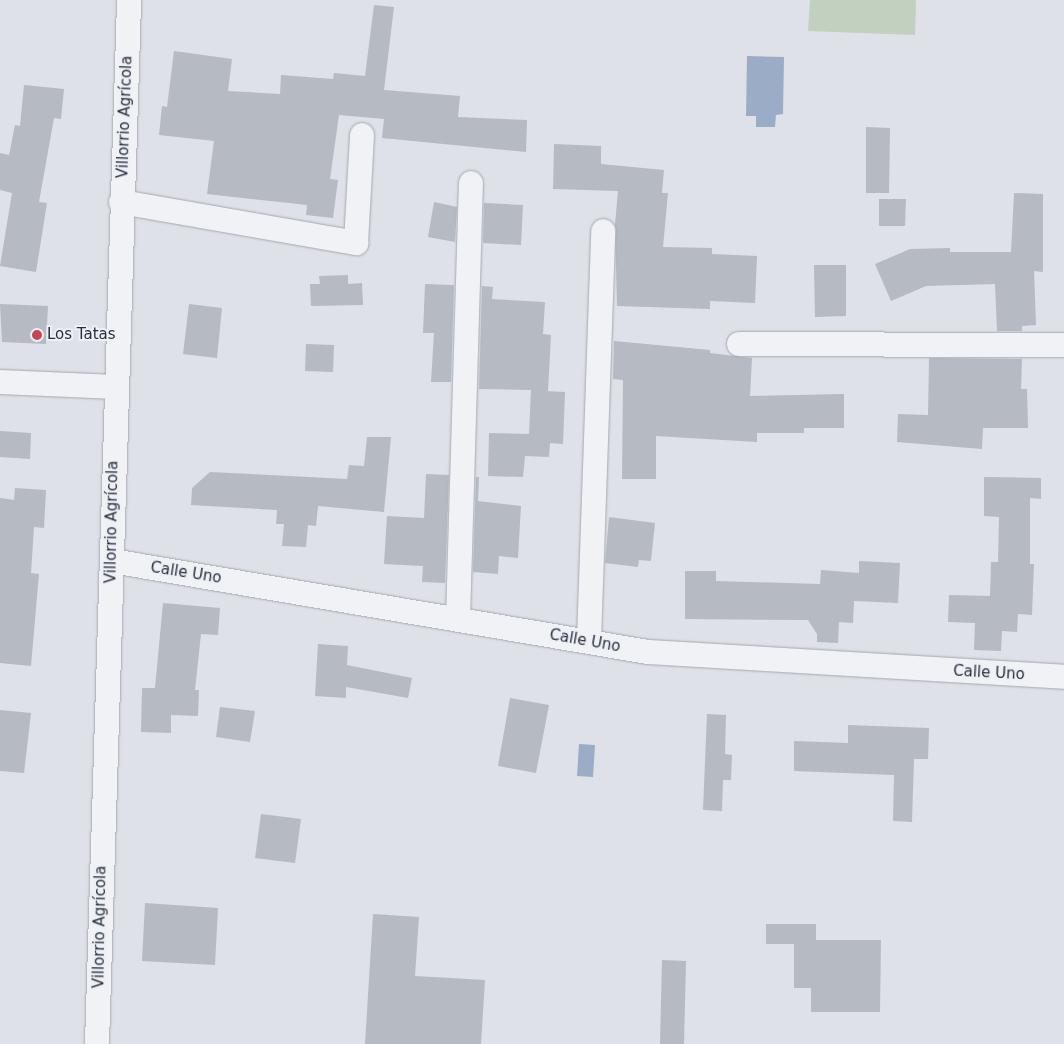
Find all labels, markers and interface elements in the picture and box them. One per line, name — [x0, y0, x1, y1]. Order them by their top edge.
street label: Villorrio Agrícola — [114, 55, 136, 179]
place label: Los Tatas — [47, 326, 116, 344]
marker: Los Tatas — [31, 329, 43, 341]
street label: Villorrio Agrícola — [102, 461, 122, 583]
street label: Calle Uno — [149, 559, 223, 587]
street label: Calle Uno — [548, 626, 622, 656]
street label: Calle Uno — [953, 662, 1025, 684]
street label: Villorrio Agrícola — [90, 866, 110, 988]

